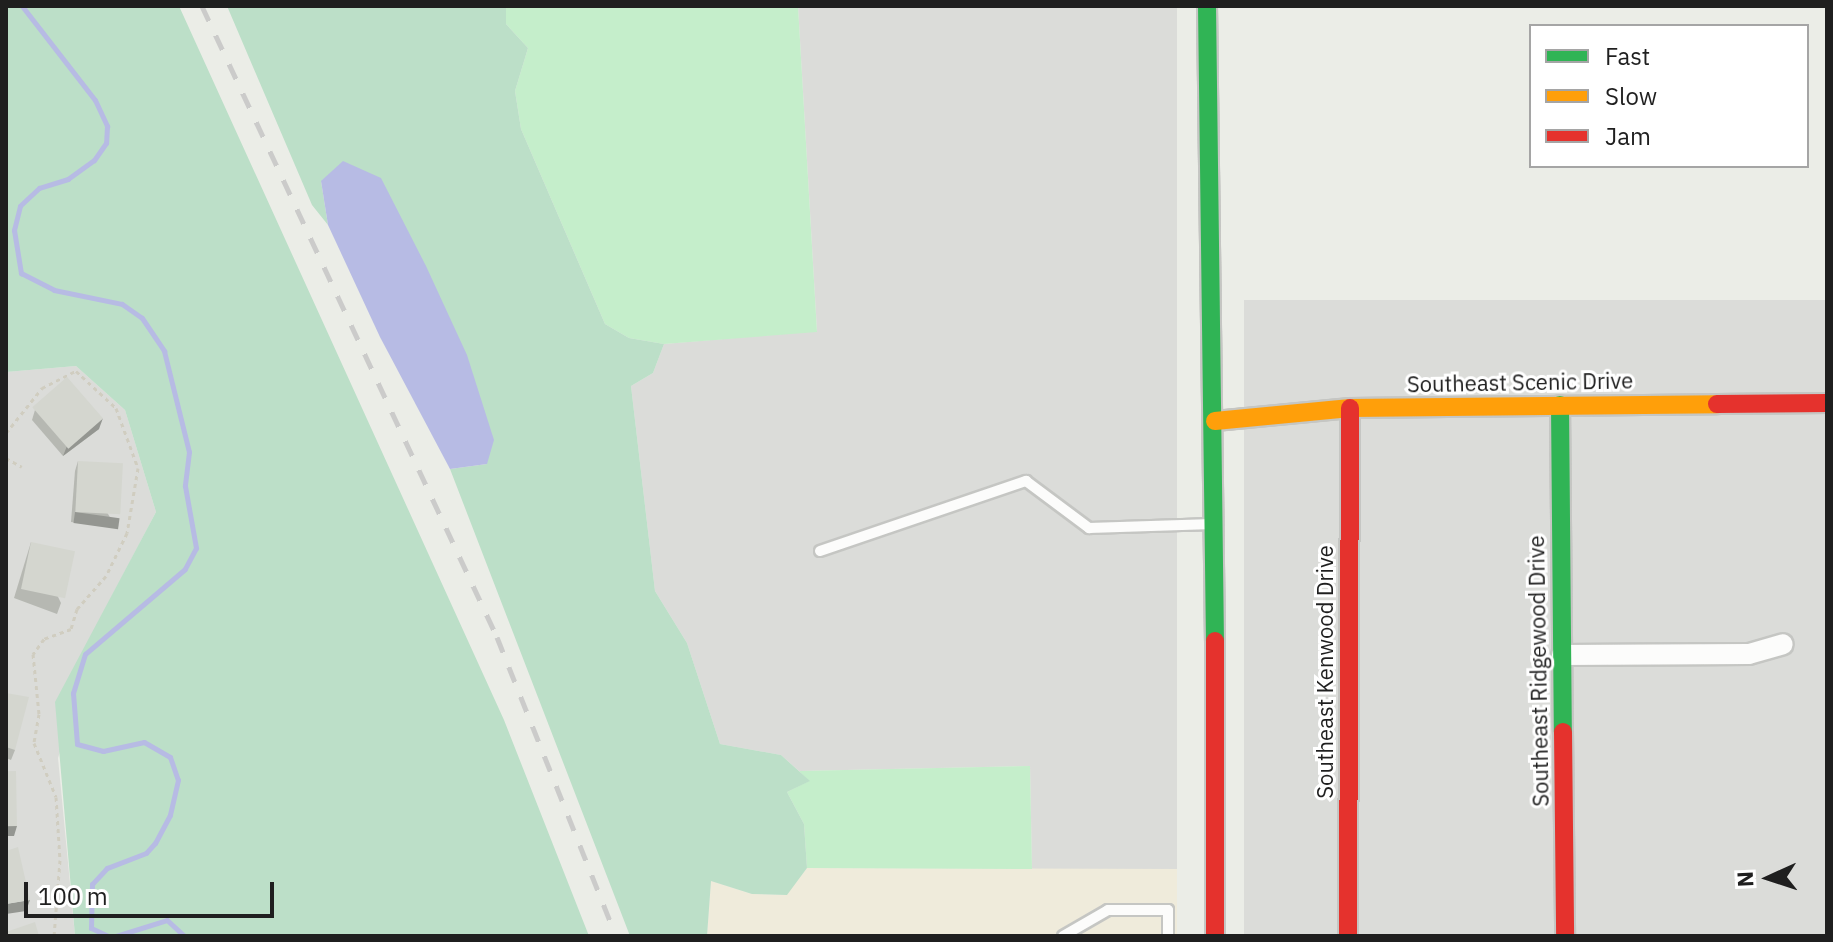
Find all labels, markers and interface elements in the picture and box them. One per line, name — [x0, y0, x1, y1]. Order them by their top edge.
legend — [1529, 24, 1809, 168]
text: Fast — [1605, 40, 1650, 72]
text: Slow — [1605, 80, 1657, 112]
text: Jam — [1605, 120, 1651, 152]
street label: Southeast Scenic Drive — [1407, 367, 1633, 397]
street label: Southeast Ridgewood Drive — [1522, 535, 1554, 807]
street label: Southeast Kenwood Drive — [1312, 545, 1338, 799]
north arrow — [1729, 838, 1809, 918]
scale bar — [28, 866, 278, 916]
text: N — [1730, 871, 1759, 888]
text: 100 m — [38, 880, 108, 912]

